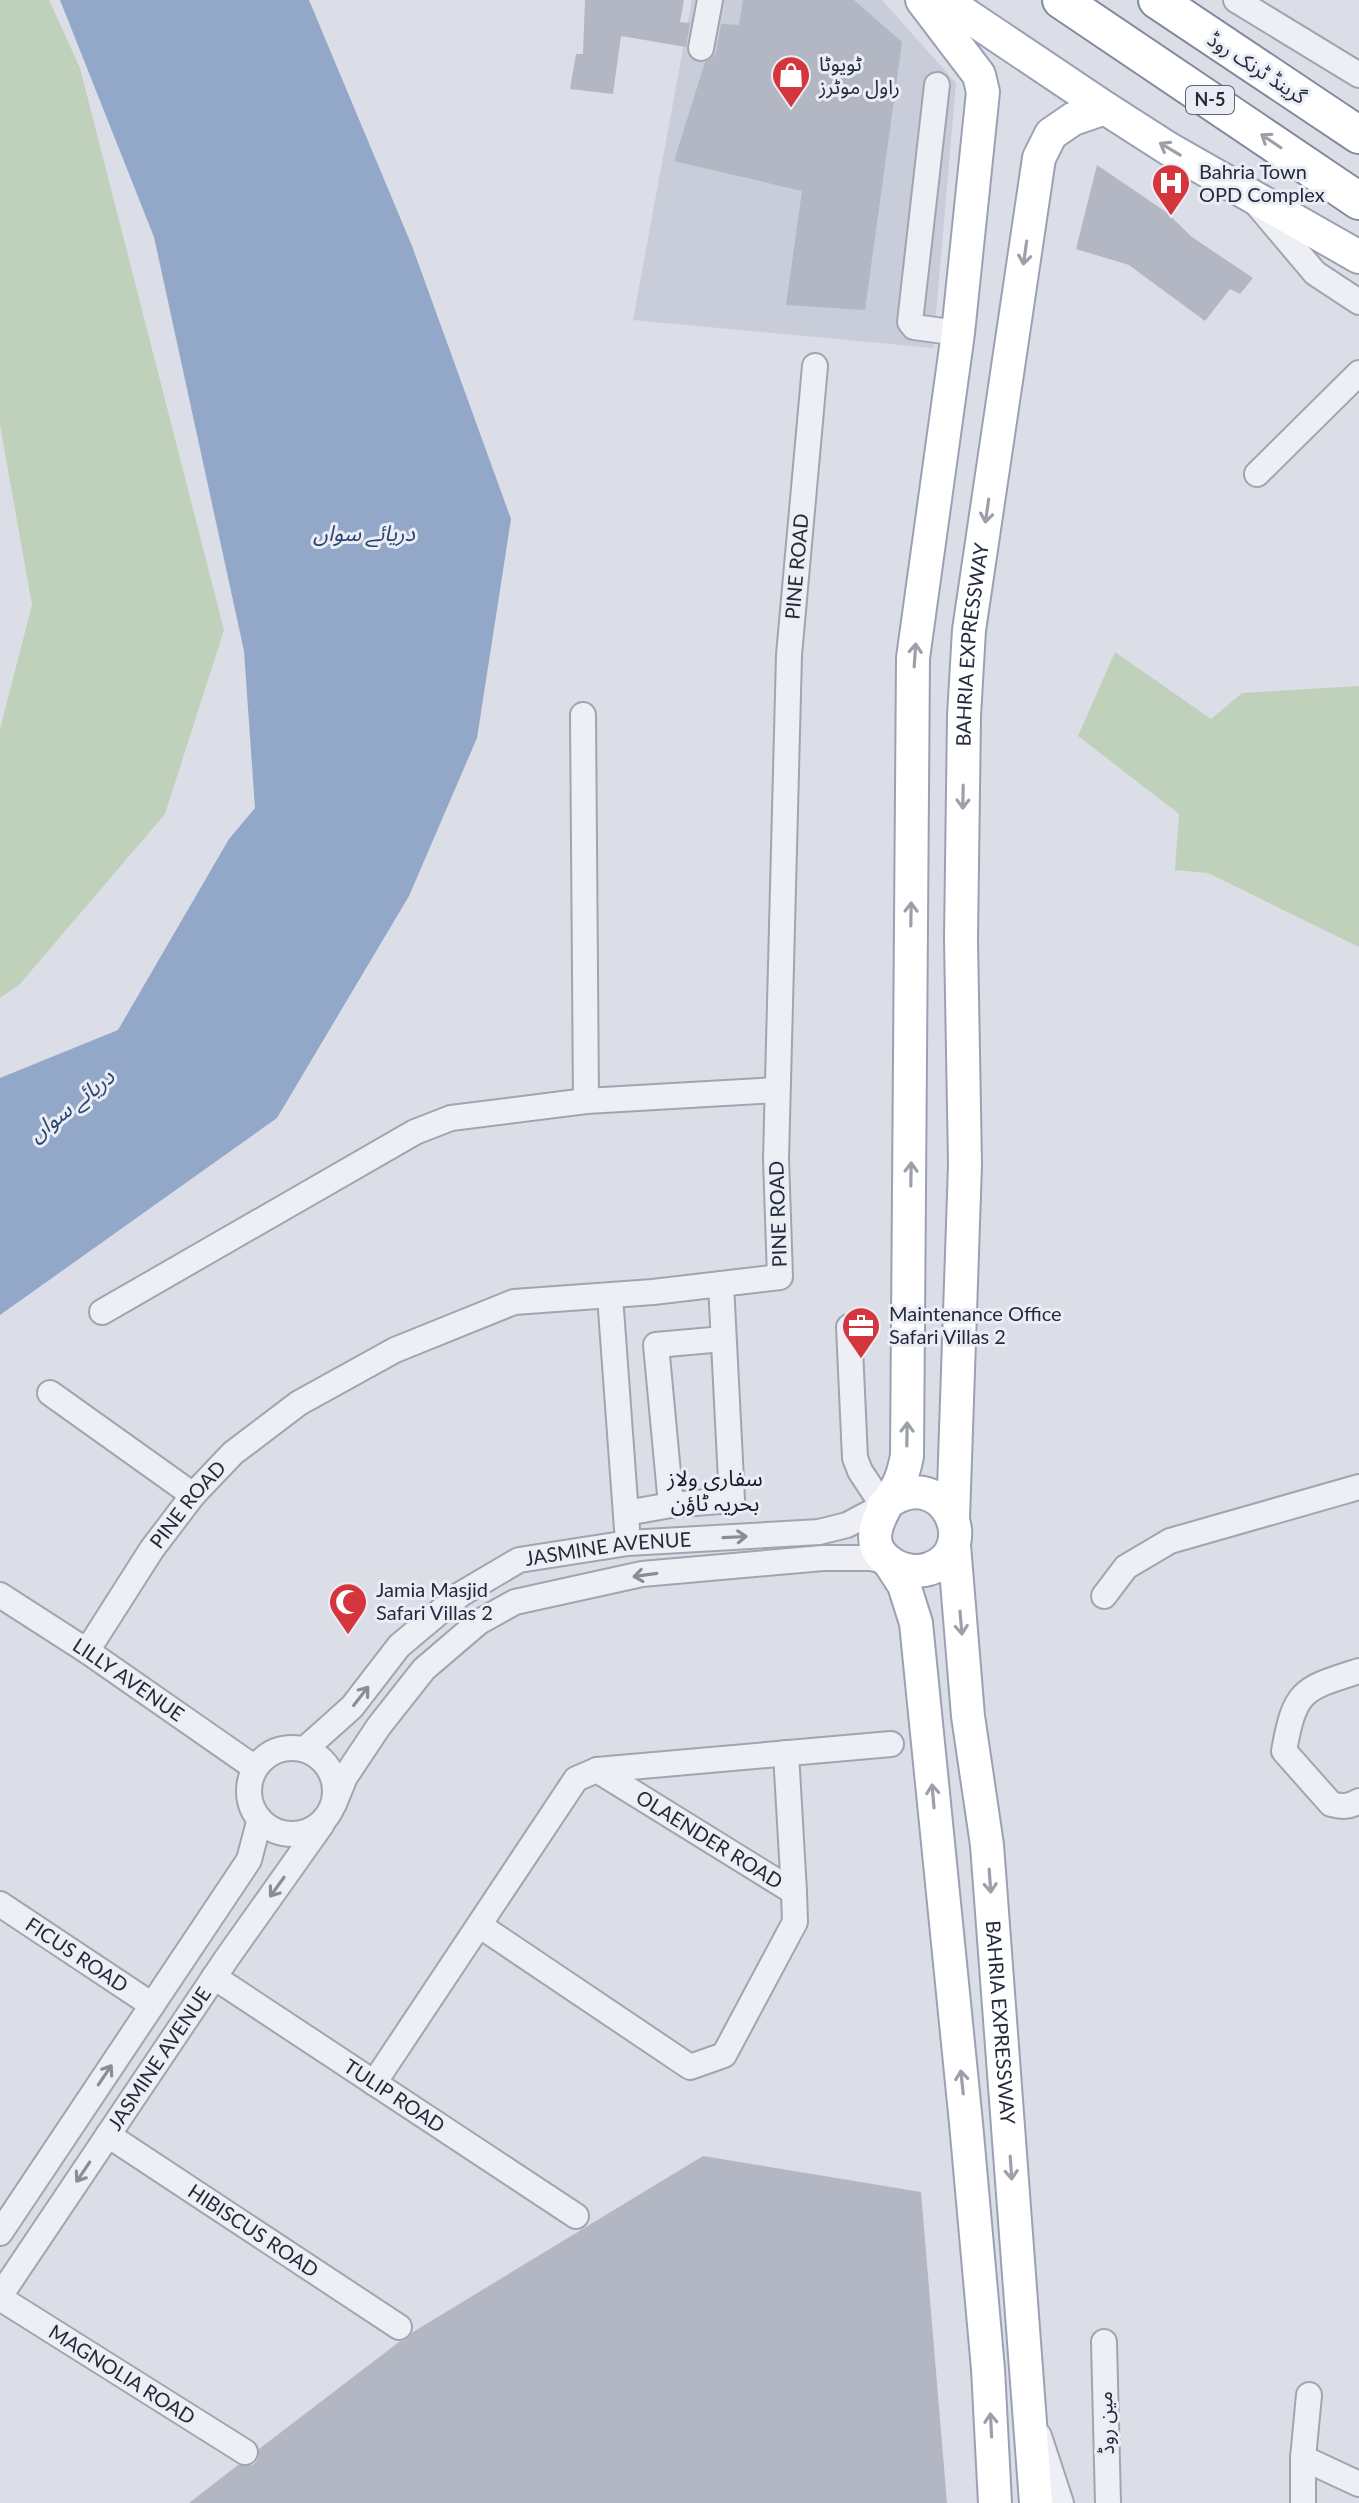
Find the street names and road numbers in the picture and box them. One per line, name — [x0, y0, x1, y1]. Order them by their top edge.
street label: گرینڈ ٹرنک روڈ — [1203, 26, 1312, 109]
road number: N-5 — [1186, 86, 1234, 114]
street label: PINE ROAD — [779, 512, 813, 620]
street label: BAHRIA EXPRESSWAY — [951, 541, 993, 747]
street label: PINE ROAD — [763, 1160, 791, 1268]
street label: PINE ROAD — [144, 1455, 230, 1553]
street label: JASMINE AVENUE — [523, 1526, 692, 1570]
street label: LILLY AVENUE — [69, 1632, 189, 1726]
street label: OLAENDER ROAD — [632, 1784, 788, 1893]
street label: FICUS ROAD — [21, 1911, 133, 1997]
street label: BAHRIA EXPRESSWAY — [982, 1920, 1021, 2126]
street label: JASMINE AVENUE — [102, 1982, 215, 2134]
street label: TULIP ROAD — [340, 2053, 450, 2137]
street label: HIBISCUS ROAD — [184, 2178, 323, 2282]
street label: MAGNOLIA ROAD — [45, 2319, 200, 2429]
street label: مین روڈ — [1092, 2391, 1119, 2455]

